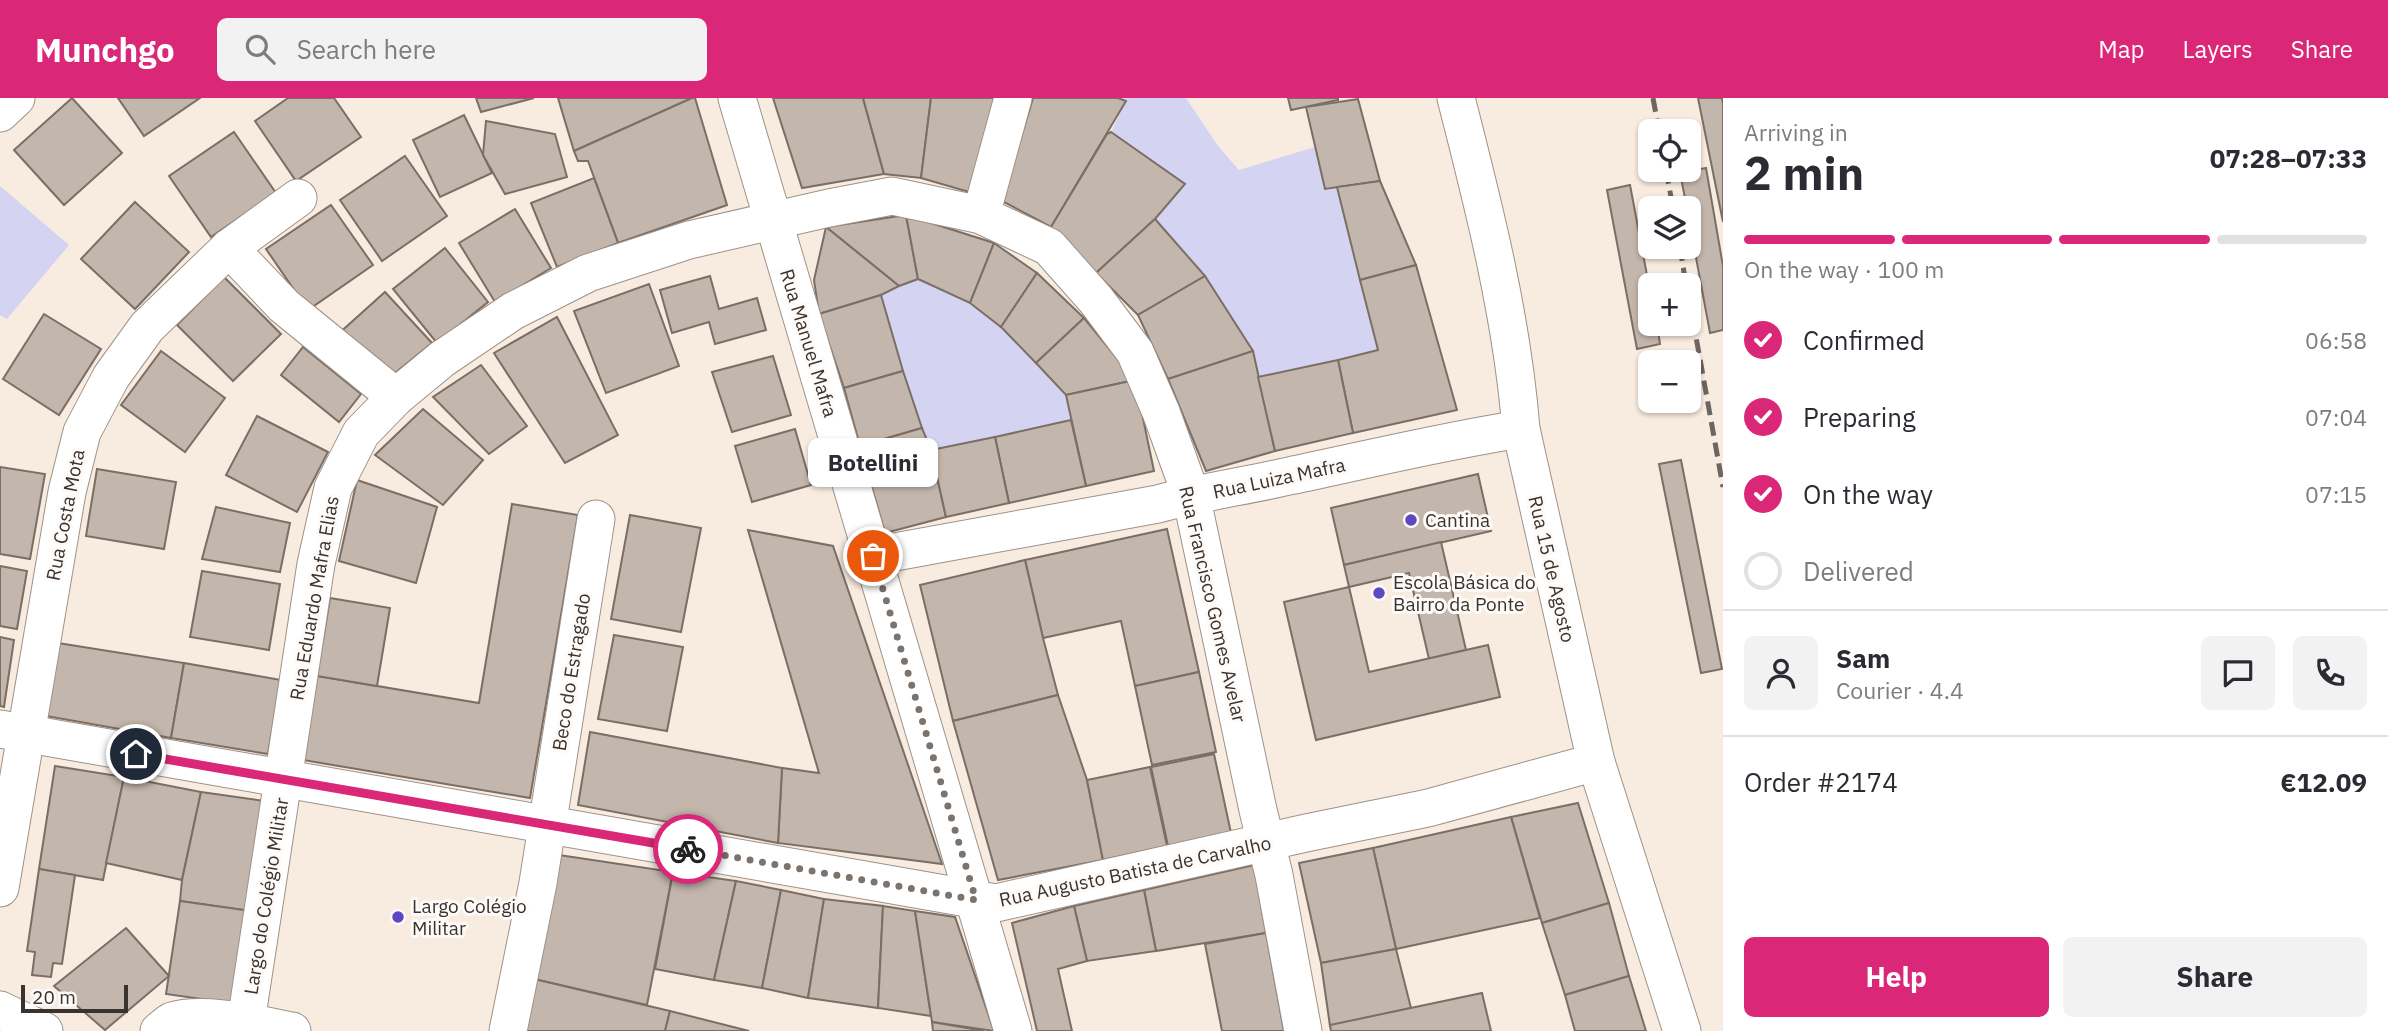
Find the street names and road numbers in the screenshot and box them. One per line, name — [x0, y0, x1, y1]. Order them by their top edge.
street label: Rua Manuel Mafra — [775, 266, 843, 420]
street label: Rua Costa Mota — [41, 447, 89, 583]
street label: Rua Luiza Mafra — [1211, 452, 1347, 504]
street label: Rua Francisco Gomes Avelar — [1174, 483, 1252, 725]
street label: Rua 15 de Agosto — [1523, 493, 1581, 645]
street label: Rua Eduardo Mafra Elias — [284, 494, 344, 702]
street label: Beco do Estragado — [547, 591, 595, 753]
street label: Largo do Colégio Militar — [239, 796, 293, 996]
street label: Rua Augusto Batista de Carvalho — [997, 830, 1273, 912]

